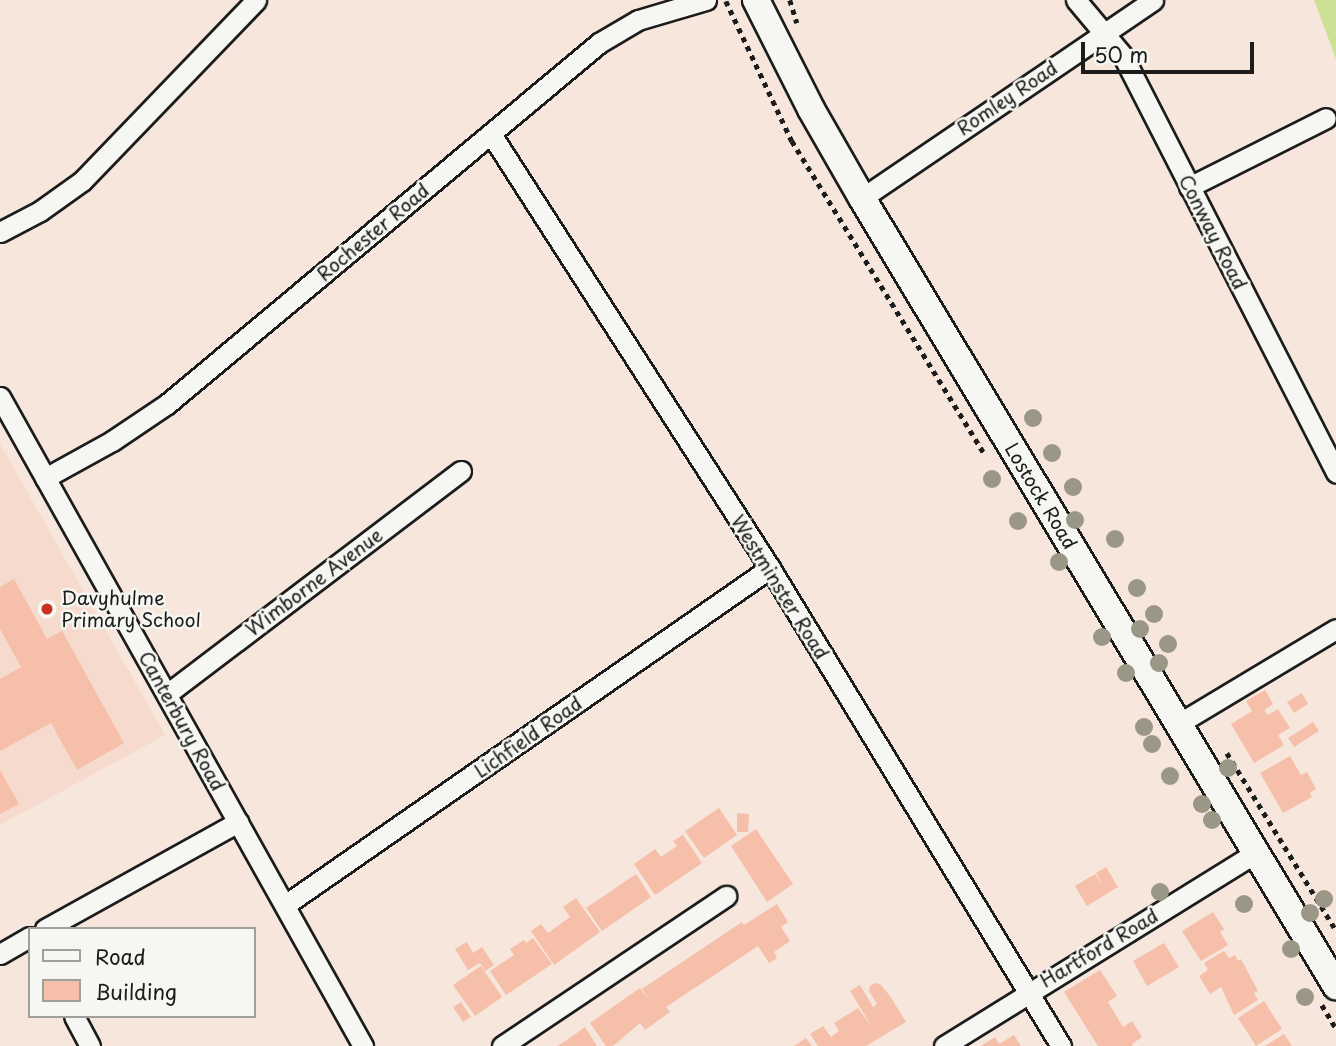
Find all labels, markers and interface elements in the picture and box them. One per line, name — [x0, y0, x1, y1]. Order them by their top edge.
scale bar — [1084, 28, 1257, 72]
text: 50 m — [1094, 38, 1148, 70]
street label: Romley Road — [951, 55, 1063, 141]
street label: Conway Road — [1174, 171, 1252, 293]
street label: Rochester Road — [312, 178, 434, 286]
street label: Lostock Road — [1000, 439, 1082, 553]
street label: Westminster Road — [726, 510, 834, 664]
street label: Wimborne Avenue — [241, 523, 387, 641]
place label: Davyhulme Primary School — [61, 587, 201, 631]
marker: Davyhulme Primary School — [39, 601, 55, 617]
street label: Canterbury Road — [134, 647, 230, 795]
street label: Lichfield Road — [470, 691, 586, 783]
street label: Hartford Road — [1036, 904, 1162, 992]
legend — [28, 927, 256, 1018]
text: Road — [95, 940, 146, 972]
text: Building — [95, 975, 177, 1007]

